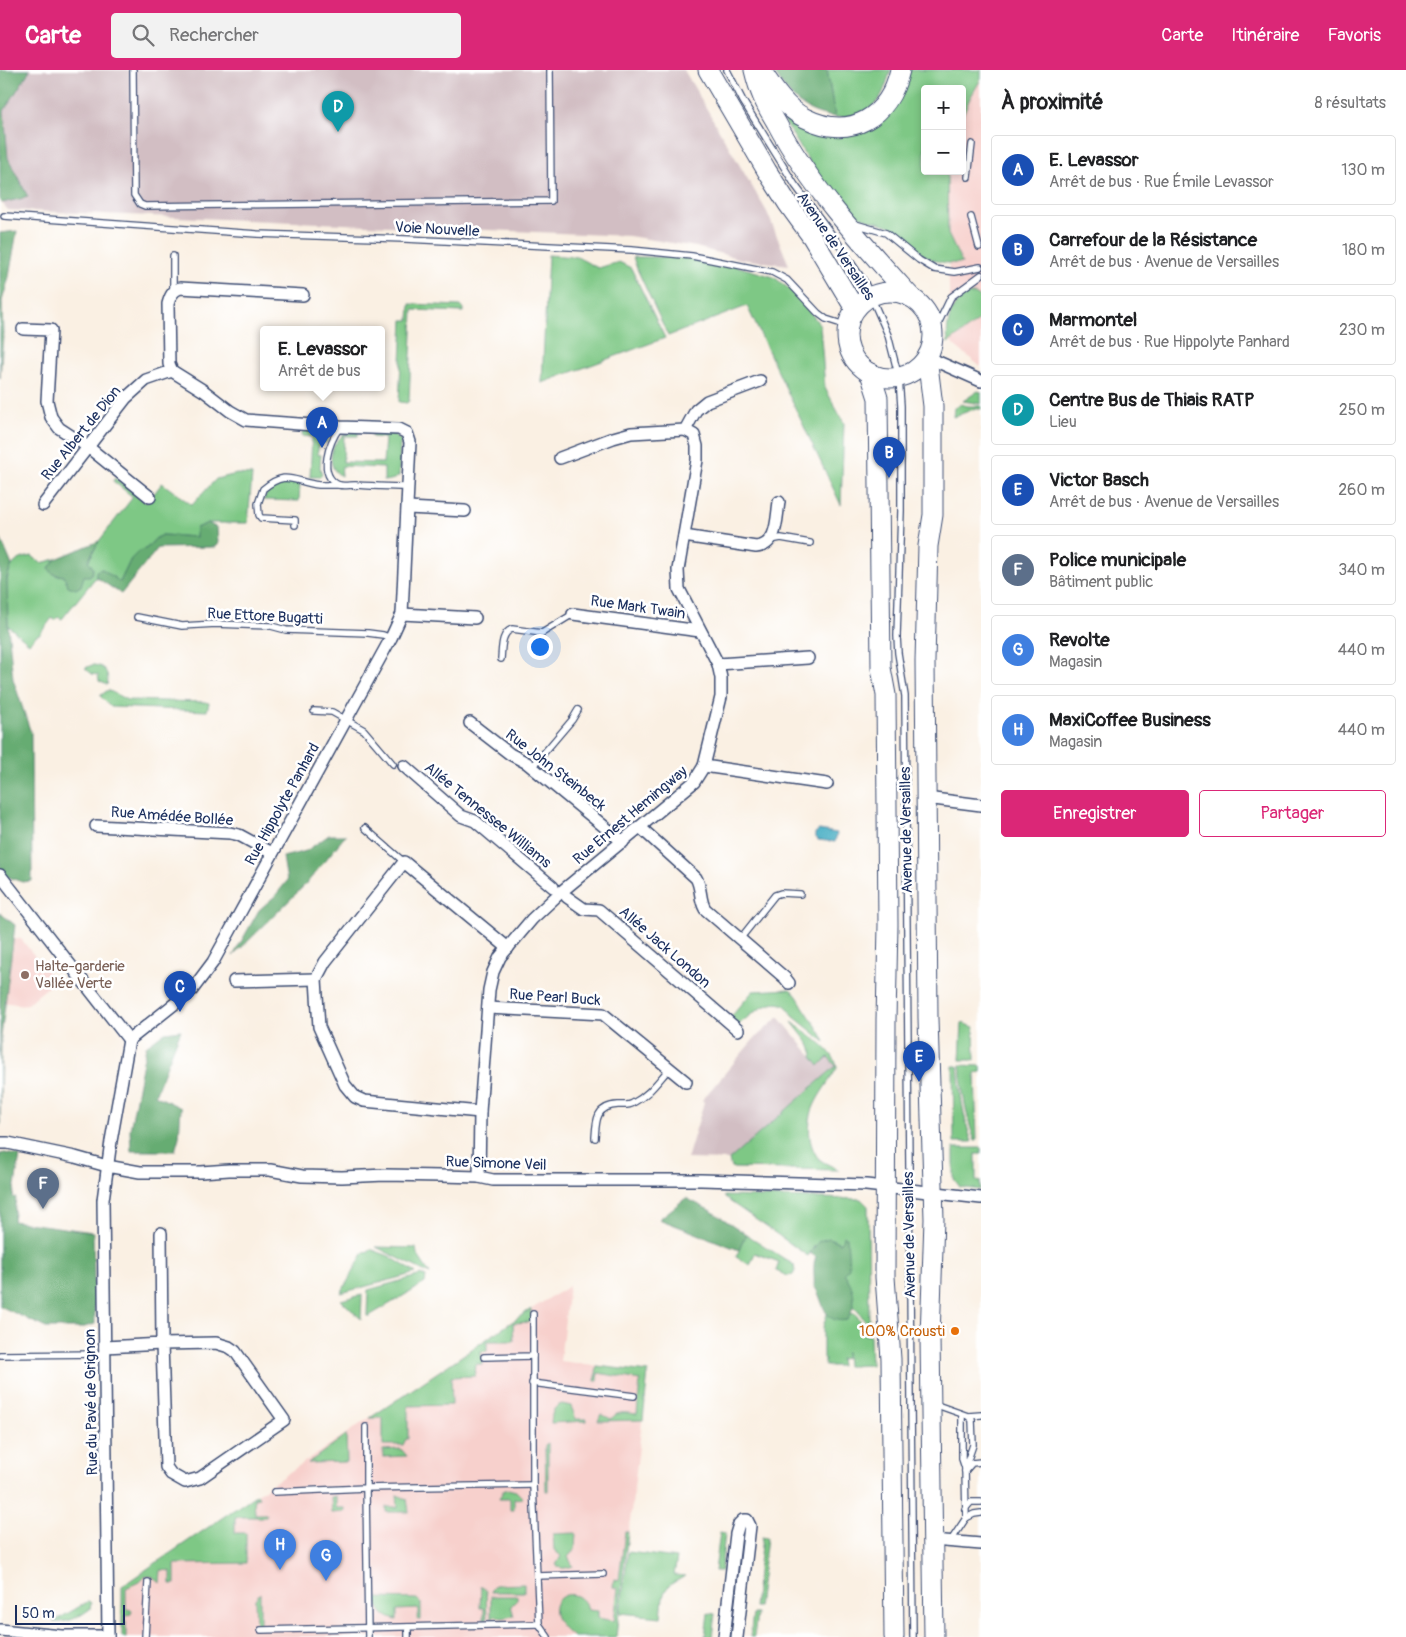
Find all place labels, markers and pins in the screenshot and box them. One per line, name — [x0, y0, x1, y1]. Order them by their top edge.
pin: D — [322, 91, 354, 132]
pin: A — [306, 407, 338, 448]
pin: B — [873, 437, 905, 478]
place label: Halte-garderie Vallée Verte — [35, 957, 125, 993]
marker: Halte-garderie Vallée Verte — [19, 969, 31, 981]
pin: C — [164, 971, 196, 1012]
pin: E — [903, 1041, 935, 1082]
pin: F — [27, 1168, 59, 1209]
place label: 100% Crousti — [859, 1322, 945, 1341]
marker: 100% Crousti — [949, 1325, 961, 1337]
pin: H — [264, 1529, 296, 1570]
pin: G — [310, 1540, 342, 1581]

